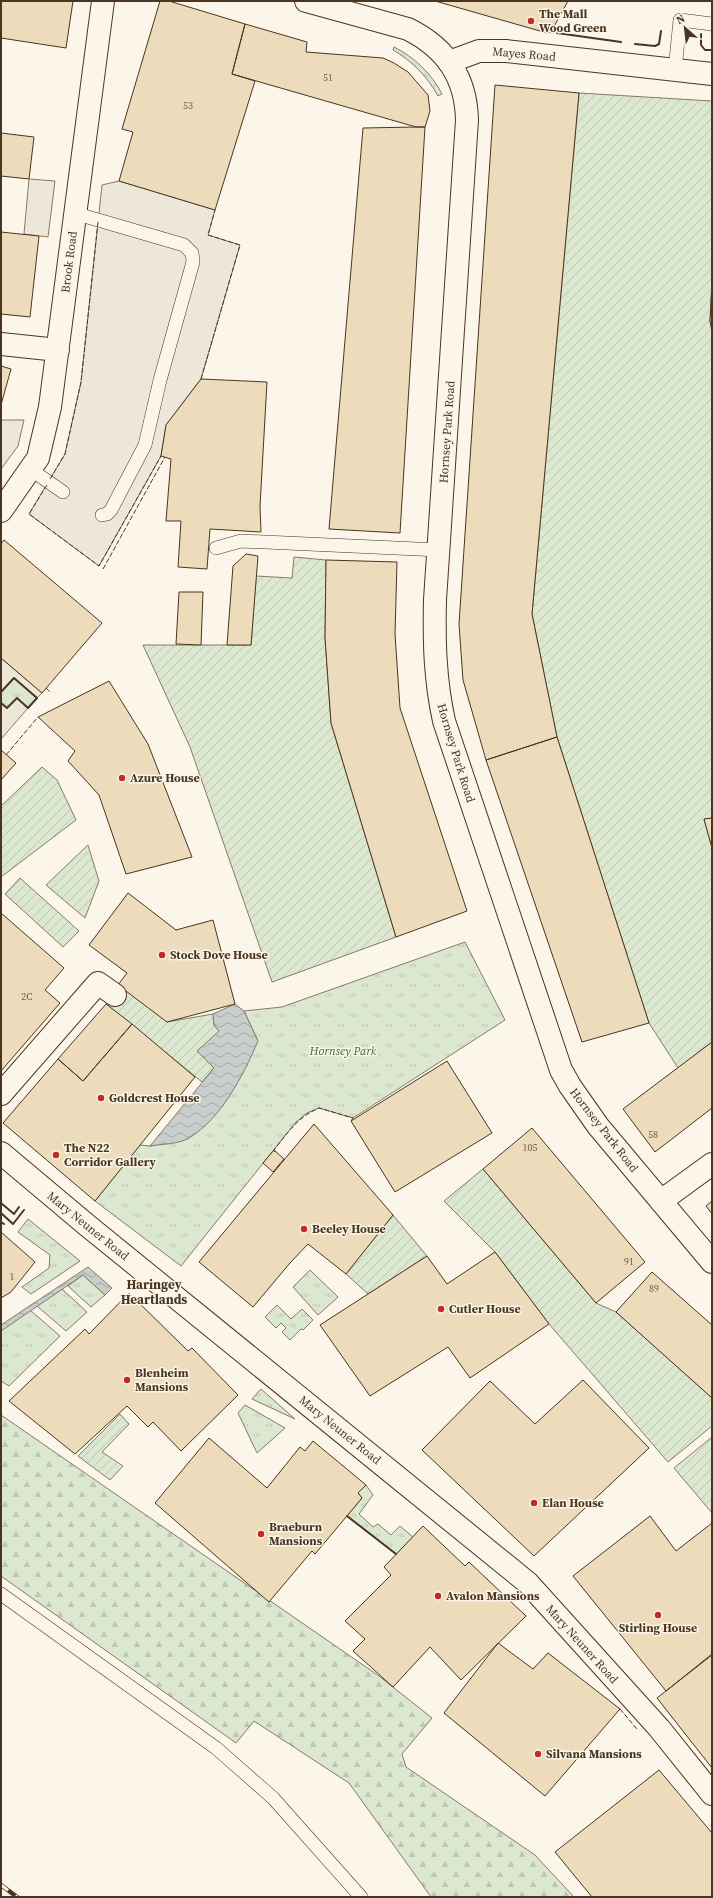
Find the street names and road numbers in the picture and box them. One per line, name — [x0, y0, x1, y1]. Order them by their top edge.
street label: Mayes Road — [492, 43, 557, 65]
street label: Brook Road — [57, 230, 81, 294]
street label: Hornsey Park Road — [435, 380, 459, 484]
street label: Hornsey Park Road — [433, 701, 479, 805]
street label: Hornsey Park Road — [566, 1085, 642, 1176]
street label: Mary Neuner Road — [44, 1188, 132, 1264]
street label: Mary Neuner Road — [296, 1392, 384, 1468]
street label: Mary Neuner Road — [542, 1601, 622, 1687]

